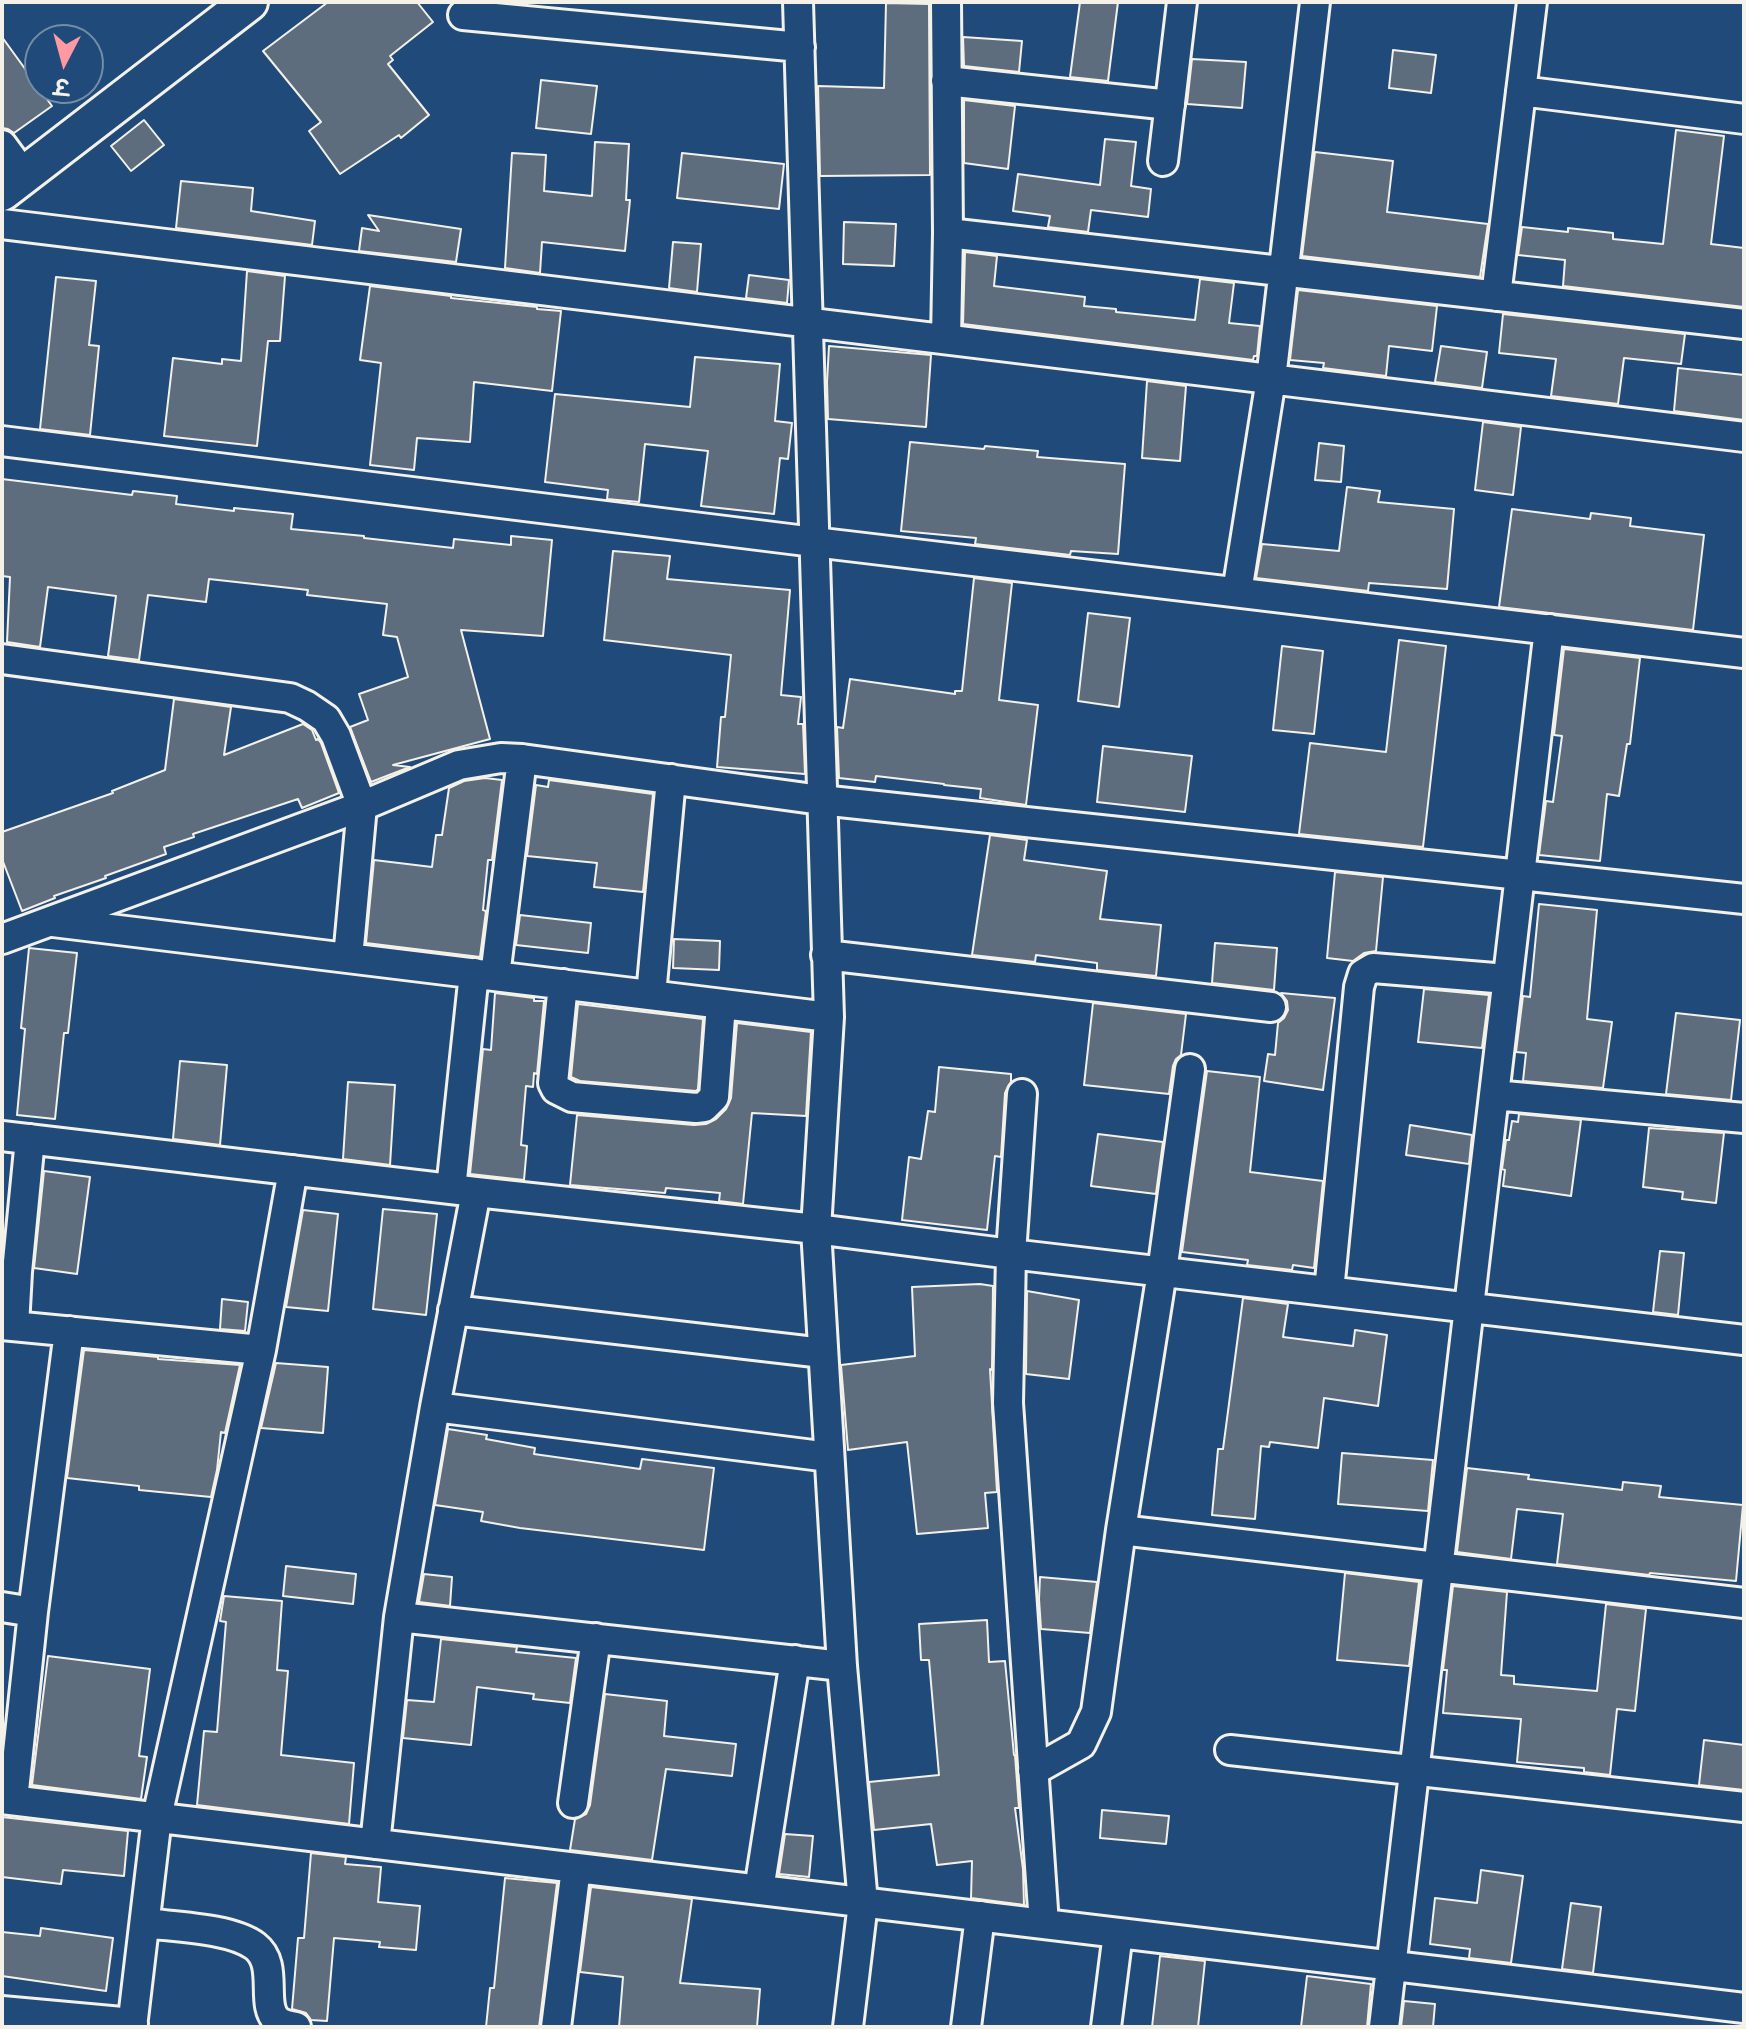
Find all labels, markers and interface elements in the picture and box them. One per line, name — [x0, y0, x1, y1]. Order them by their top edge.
north arrow — [24, 24, 104, 104]
text: उ — [53, 71, 70, 101]

